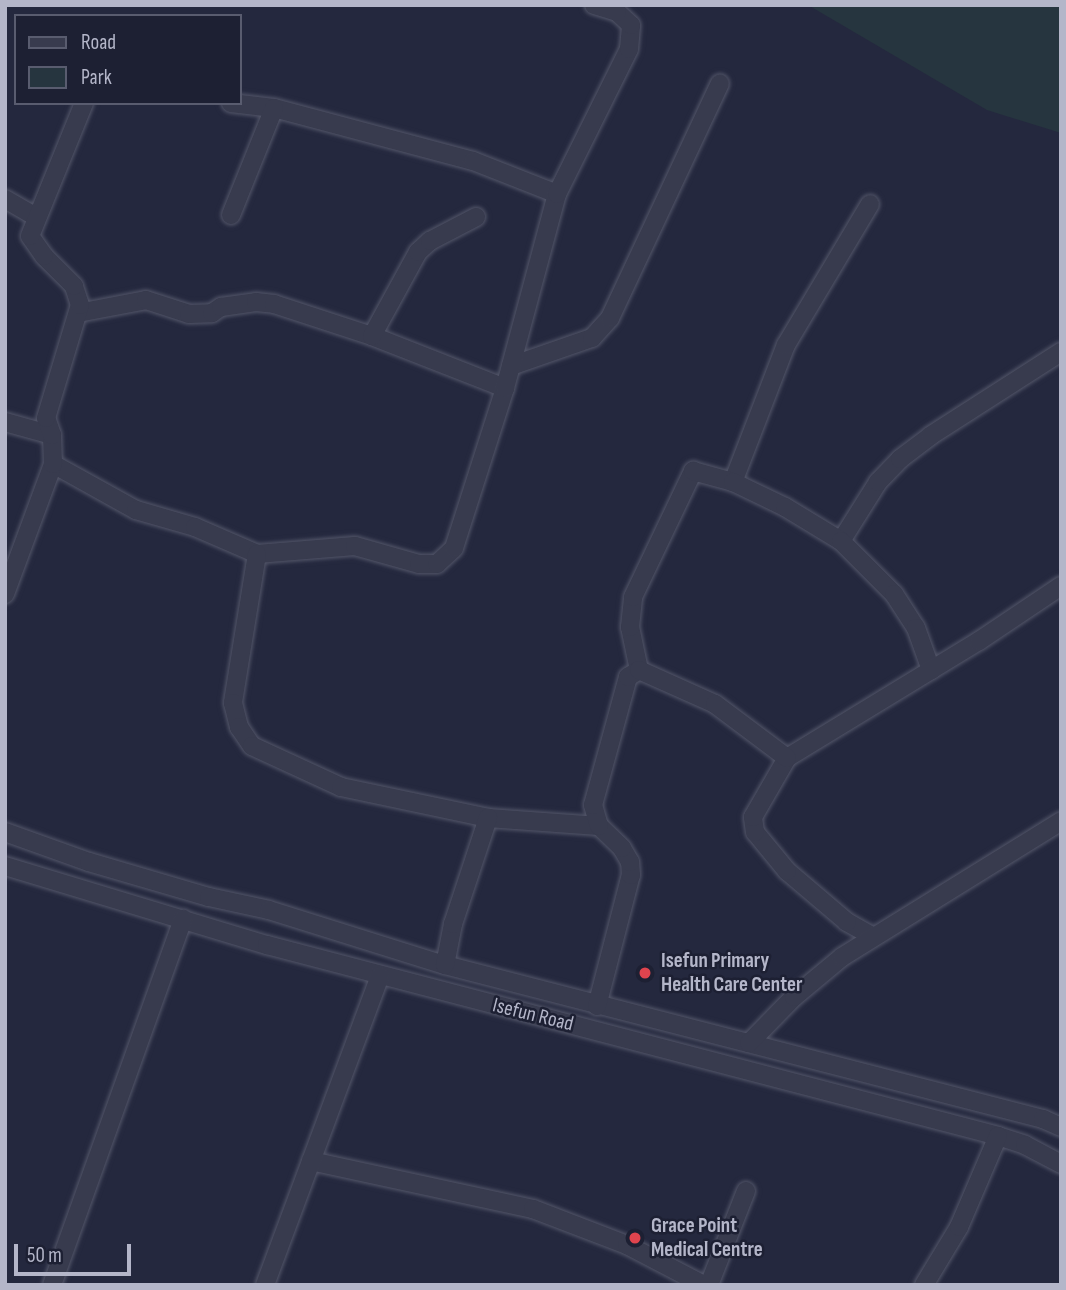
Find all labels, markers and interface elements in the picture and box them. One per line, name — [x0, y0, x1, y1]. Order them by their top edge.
legend — [14, 14, 242, 105]
text: Road — [81, 30, 116, 55]
text: Park — [81, 65, 112, 90]
place label: Isefun Primary Health Care Center — [661, 948, 803, 998]
marker: Isefun Primary Health Care Center — [635, 963, 655, 983]
street label: Isefun Road — [490, 993, 576, 1037]
place label: Grace Point Medical Centre — [651, 1213, 763, 1263]
marker: Grace Point Medical Centre — [625, 1228, 645, 1248]
scale bar — [18, 1230, 135, 1274]
text: 50 m — [27, 1243, 62, 1268]

